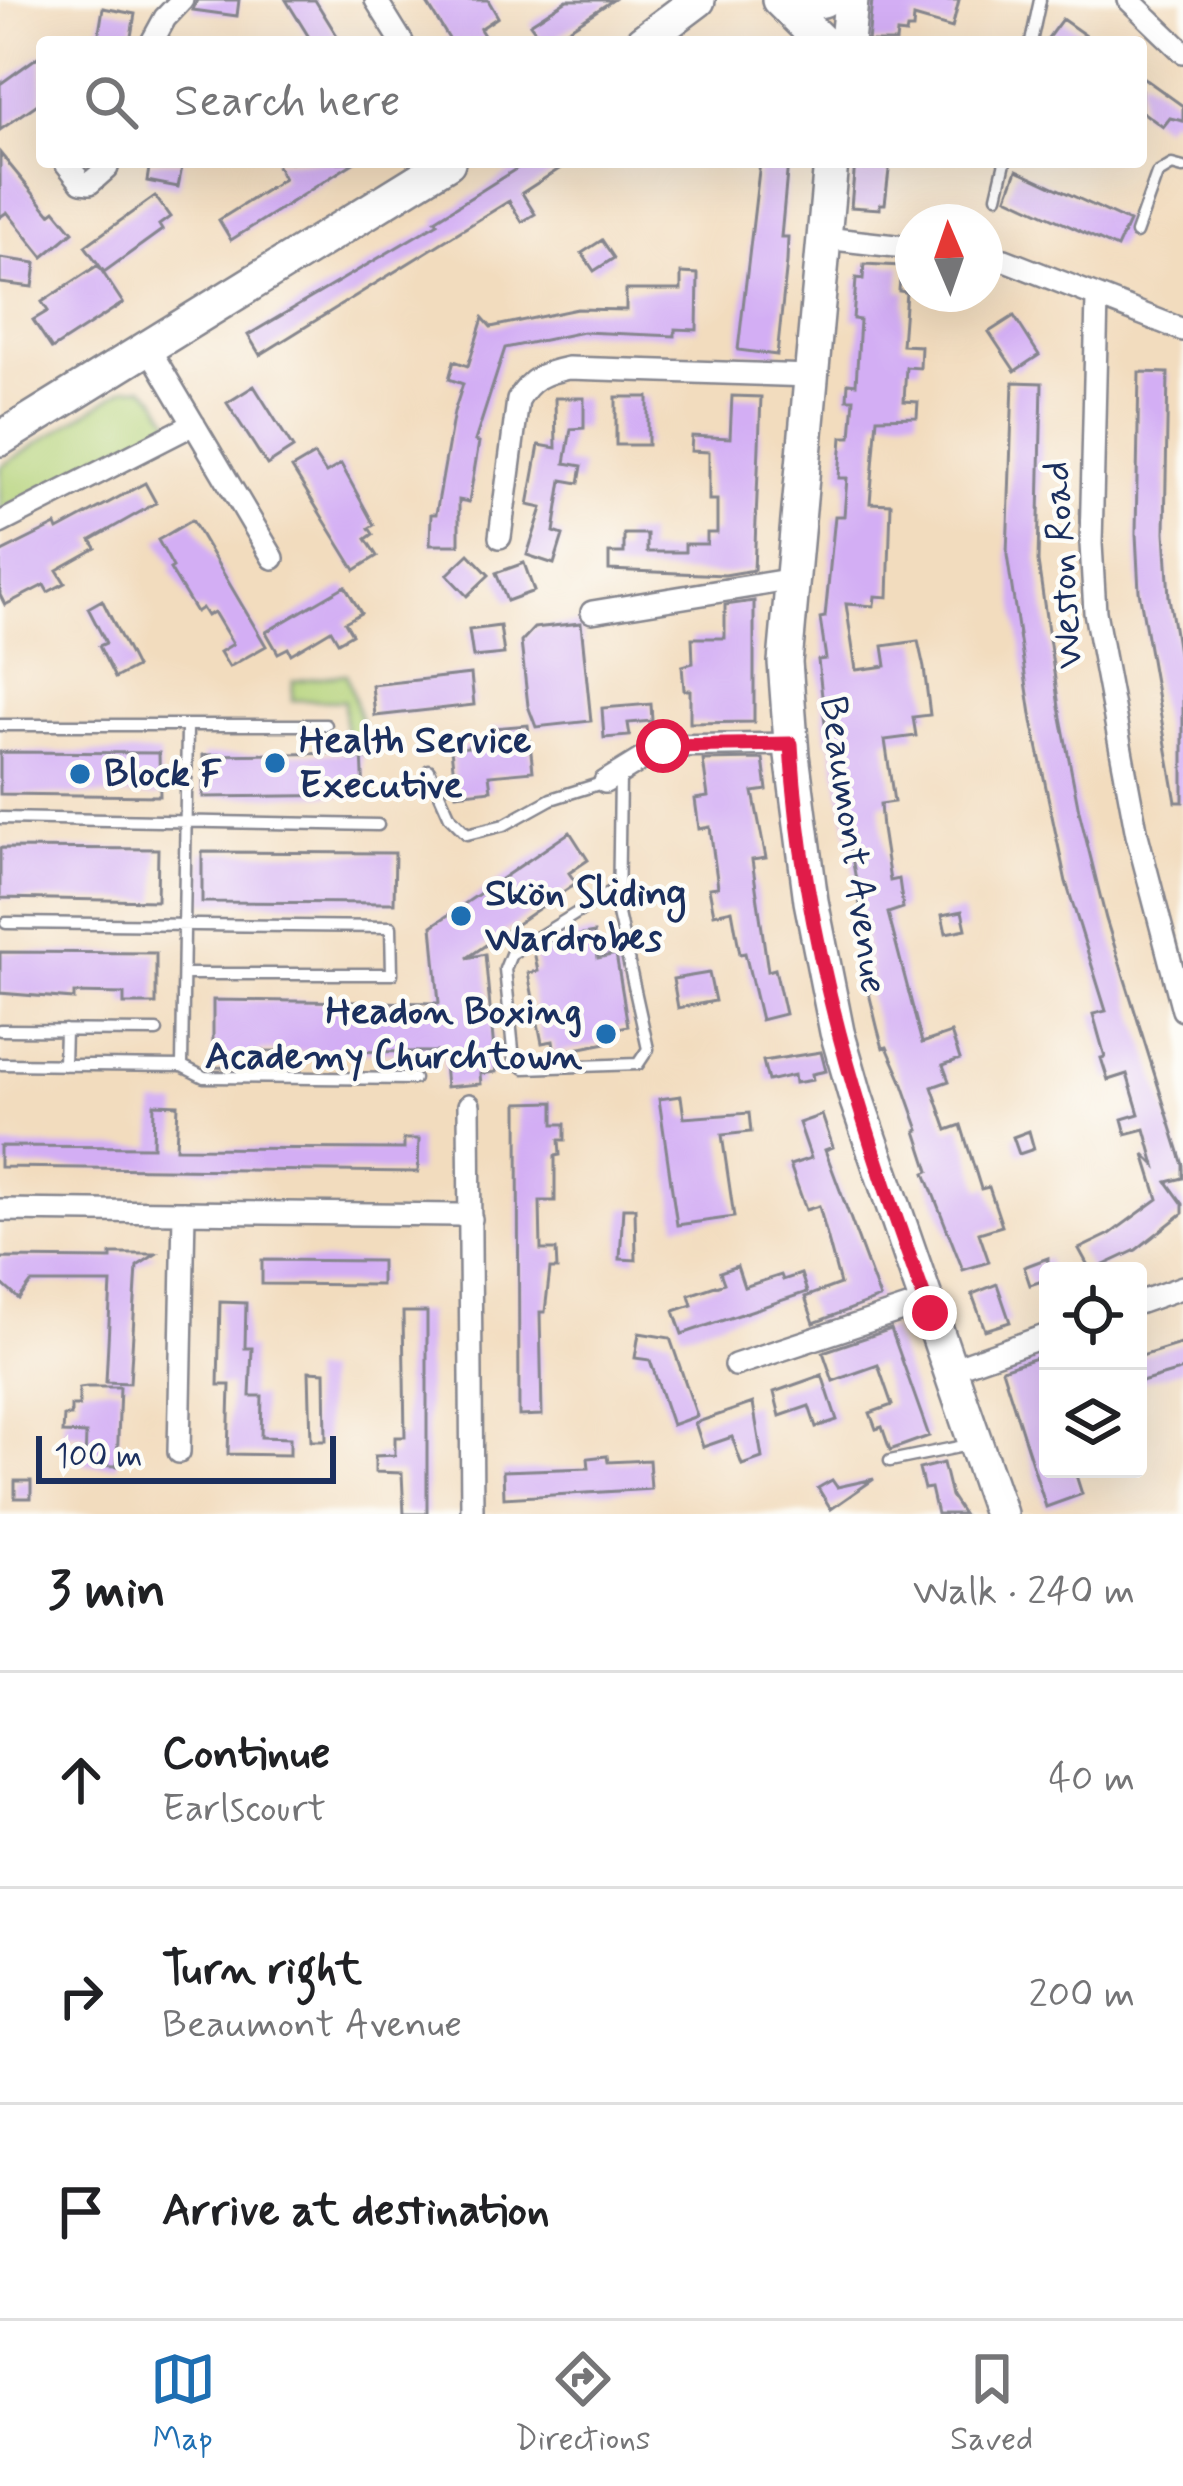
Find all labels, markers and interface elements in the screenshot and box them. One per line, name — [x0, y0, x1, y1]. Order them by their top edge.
search box — [36, 36, 1147, 168]
icon: search — [78, 69, 144, 135]
text: Search here — [174, 73, 401, 132]
north arrow — [895, 204, 1003, 312]
street label: Weston Road — [1031, 460, 1097, 670]
street label: Beaumont Avenue — [806, 693, 898, 997]
place label: Health Service Executive — [299, 716, 531, 812]
route start — [636, 719, 690, 773]
place label: Block F — [104, 749, 222, 800]
marker: Health Service Executive — [262, 750, 288, 776]
marker: Block F — [67, 761, 93, 787]
place label: Skön Sliding Wardrobes — [485, 869, 686, 965]
marker: Skön Sliding Wardrobes — [448, 903, 474, 929]
place label: Headon Boxing Academy Churchtown — [205, 987, 582, 1083]
marker: Headon Boxing Academy Churchtown — [593, 1021, 619, 1047]
map controls — [1039, 1262, 1147, 1478]
button: locate — [1039, 1262, 1147, 1370]
route end — [903, 1286, 957, 1340]
button: layers — [1039, 1370, 1147, 1478]
scale bar — [36, 1430, 336, 1483]
text: 100 m — [54, 1435, 143, 1479]
text: 3 min — [48, 1559, 166, 1625]
text: Walk · 240 m — [913, 1567, 1135, 1618]
text: Continue — [162, 1725, 330, 1784]
icon: ahead — [48, 1747, 114, 1813]
text: 40 m — [1048, 1754, 1135, 1805]
text: Earlscourt — [162, 1784, 326, 1835]
text: Turn right — [162, 1941, 362, 2000]
icon: right — [48, 1963, 114, 2029]
text: 200 m — [1029, 1970, 1135, 2021]
text: Beaumont Avenue — [162, 2000, 462, 2051]
icon: arrive — [48, 2179, 114, 2245]
text: Arrive at destination — [162, 2182, 550, 2241]
tab: Map — [150, 2346, 216, 2462]
tab: Directions — [515, 2346, 651, 2462]
tab: Saved — [950, 2346, 1033, 2462]

